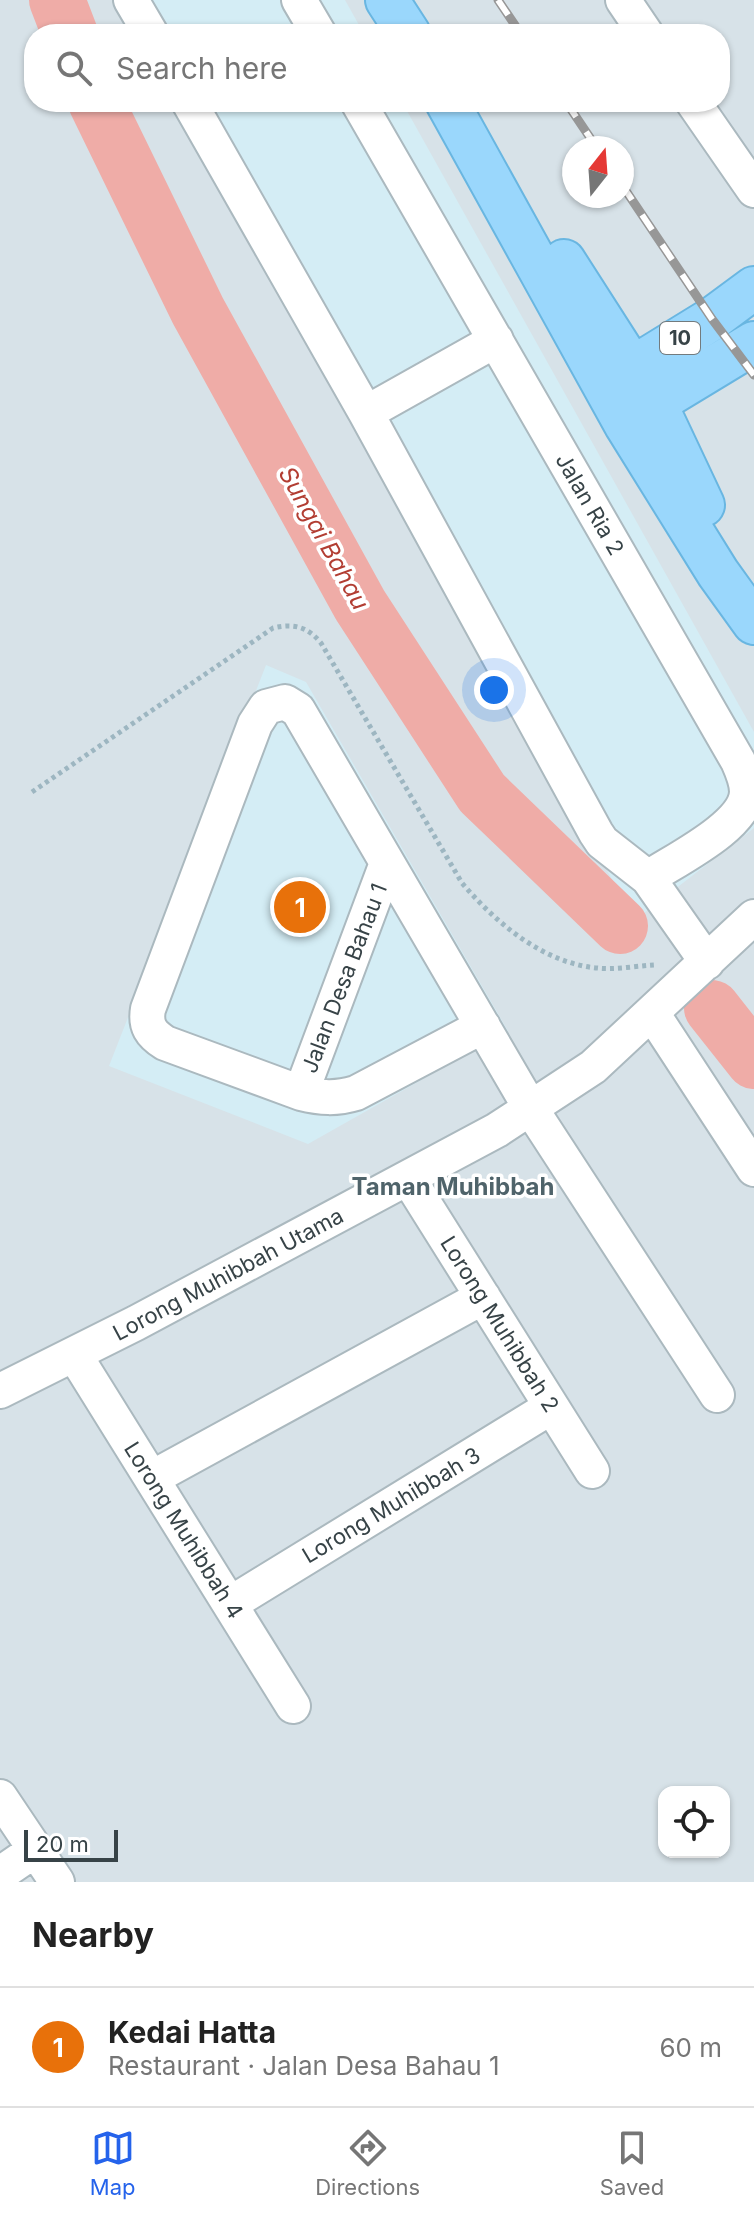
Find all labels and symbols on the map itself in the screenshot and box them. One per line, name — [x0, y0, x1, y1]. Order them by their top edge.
north arrow — [562, 136, 634, 208]
road number: 10 — [660, 322, 700, 354]
street label: Jalan Ria 2 — [550, 448, 630, 560]
water label: Sungai Bahau — [273, 461, 375, 615]
your location — [474, 670, 514, 710]
pin: 1 — [274, 877, 326, 937]
street label: Jalan Desa Bahau 1 — [296, 879, 392, 1077]
district label: Taman Muhibbah — [352, 1172, 554, 1201]
street label: Lorong Muhibbah Utama — [108, 1202, 348, 1346]
street label: Lorong Muhibbah 2 — [435, 1231, 565, 1417]
street label: Lorong Muhibbah 4 — [119, 1437, 249, 1623]
street label: Lorong Muhibbah 3 — [297, 1442, 485, 1568]
scale bar — [24, 1826, 118, 1862]

